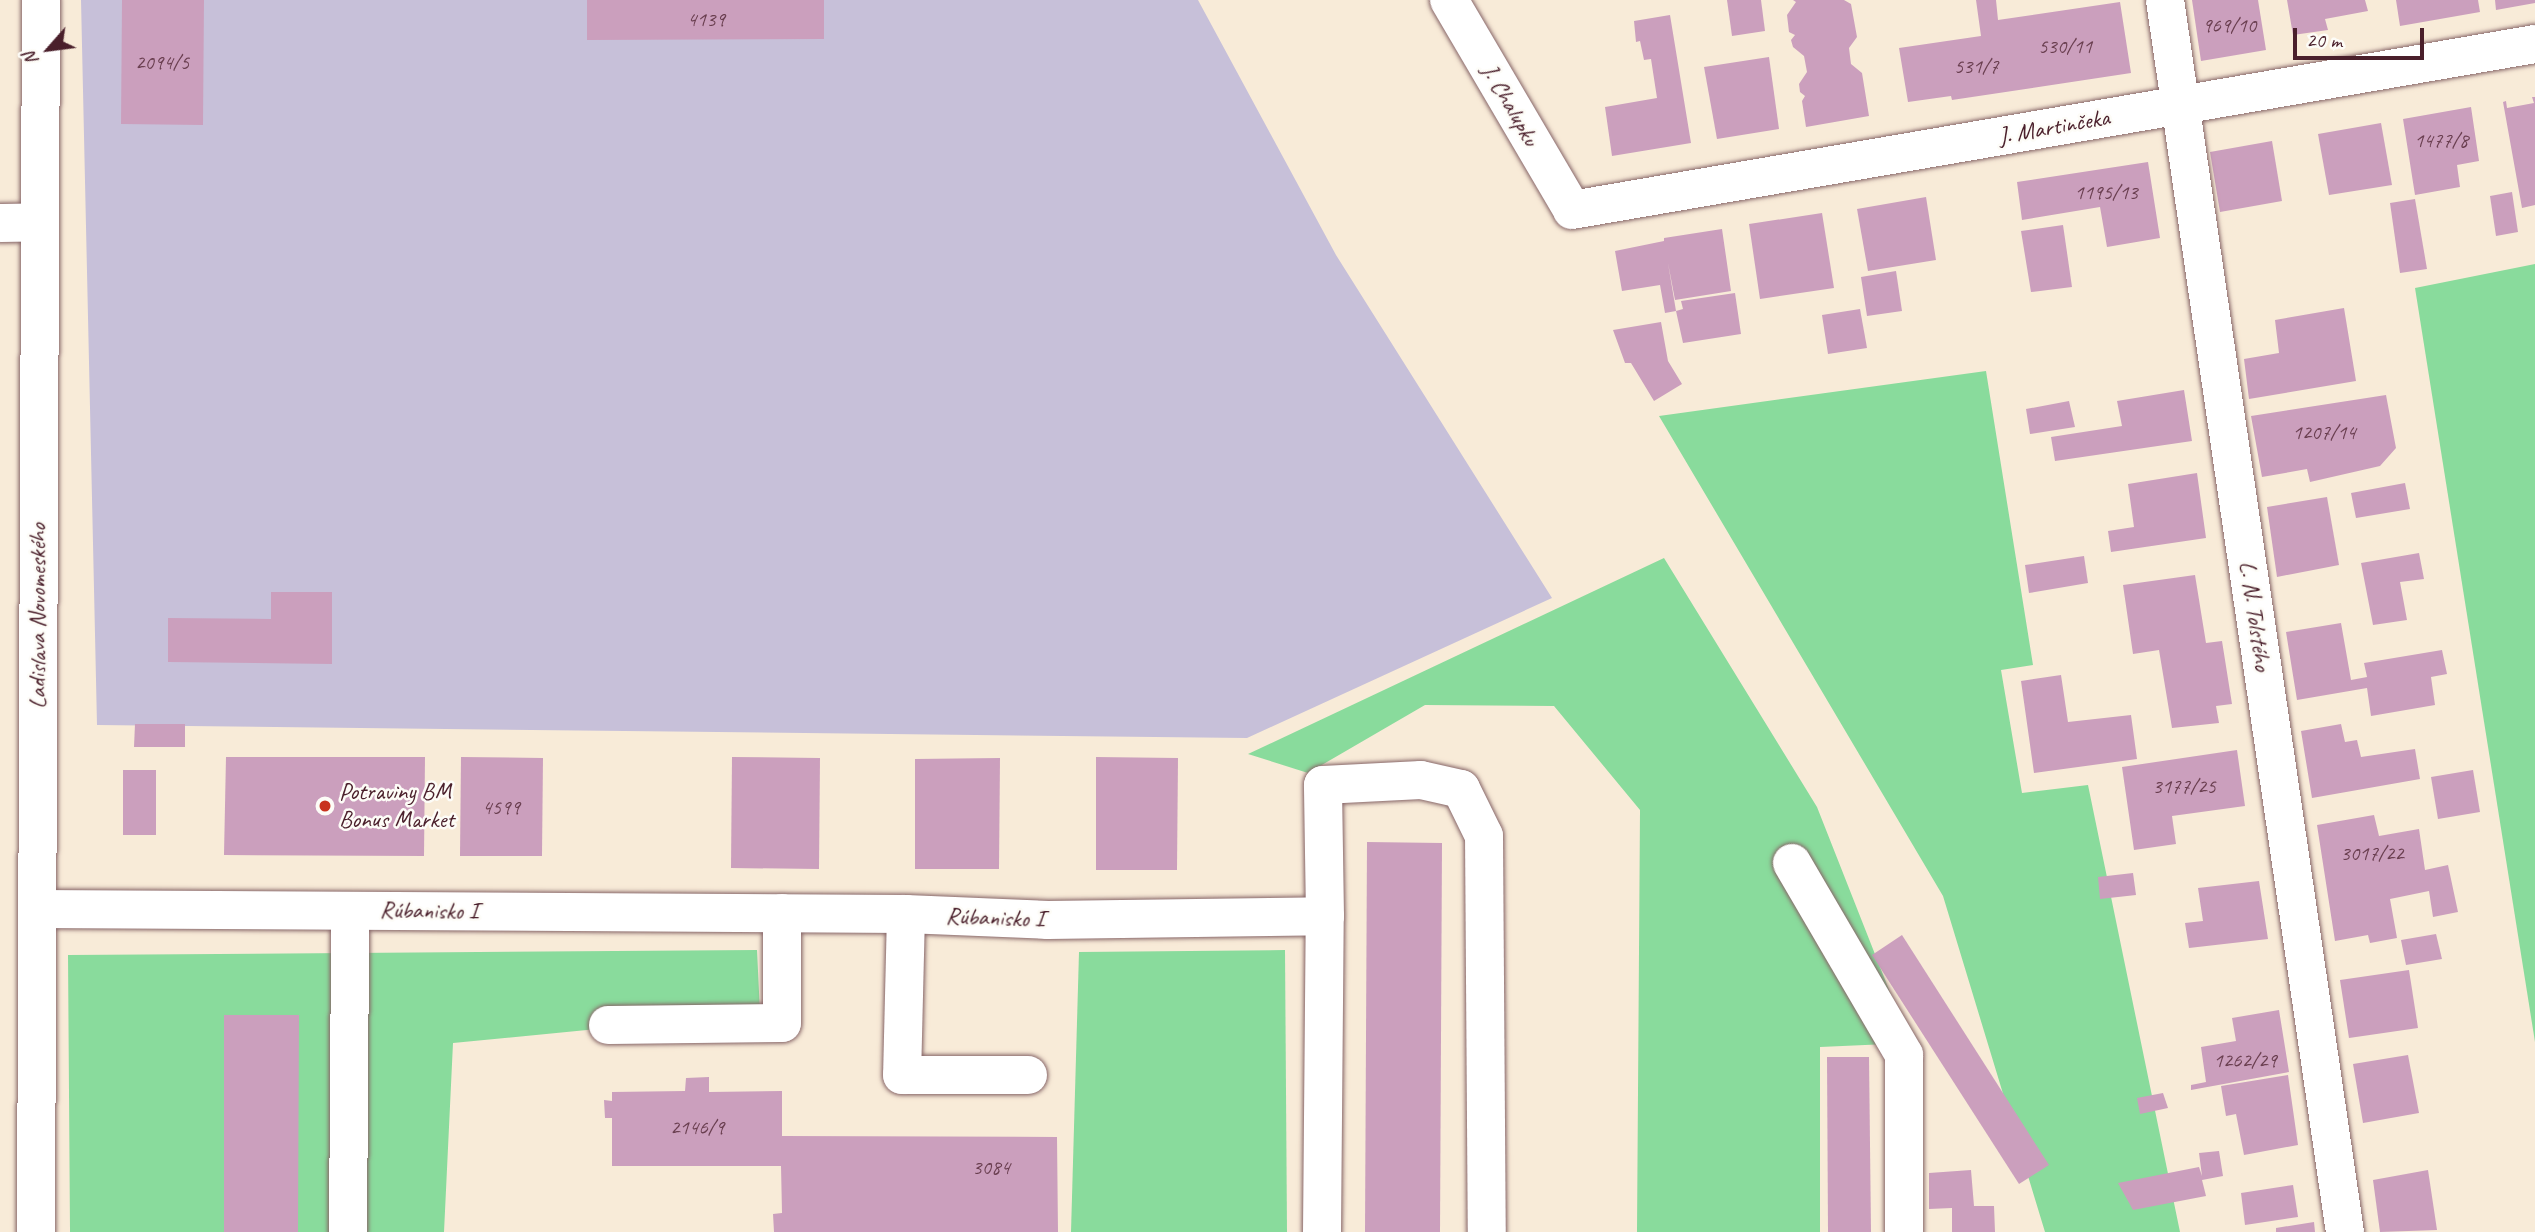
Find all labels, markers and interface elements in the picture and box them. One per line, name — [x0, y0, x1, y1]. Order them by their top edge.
house number: 4139 — [687, 6, 725, 32]
house number: 969/10 — [2202, 12, 2256, 38]
north arrow — [14, 14, 84, 84]
scale bar — [2297, 14, 2428, 58]
text: 20 m — [2306, 27, 2342, 53]
house number: 530/11 — [2038, 33, 2092, 59]
text: N — [17, 48, 44, 70]
house number: 2094/5 — [135, 49, 189, 75]
house number: 531/7 — [1954, 53, 1998, 79]
street label: J. Chalupku — [1475, 59, 1545, 151]
street label: J. Martinčeka — [1996, 103, 2112, 151]
house number: 1477/8 — [2414, 127, 2468, 153]
house number: 1195/13 — [2074, 179, 2138, 205]
house number: 1207/14 — [2292, 419, 2356, 445]
street label: Ladislava Novomeského — [24, 523, 52, 709]
street label: L. N. Tolstého — [2233, 559, 2277, 673]
house number: 3177/25 — [2152, 773, 2216, 799]
place label: Potraviny BM Bonus Market — [339, 778, 455, 834]
house number: 4599 — [482, 794, 520, 820]
marker: Potraviny BM Bonus Market — [317, 798, 333, 814]
house number: 3017/22 — [2340, 840, 2404, 866]
street label: Rúbanisko I — [379, 896, 479, 926]
street label: Rúbanisko I — [945, 902, 1045, 934]
house number: 1262/29 — [2213, 1047, 2277, 1073]
house number: 2146/9 — [670, 1114, 724, 1140]
house number: 3084 — [972, 1154, 1010, 1180]

